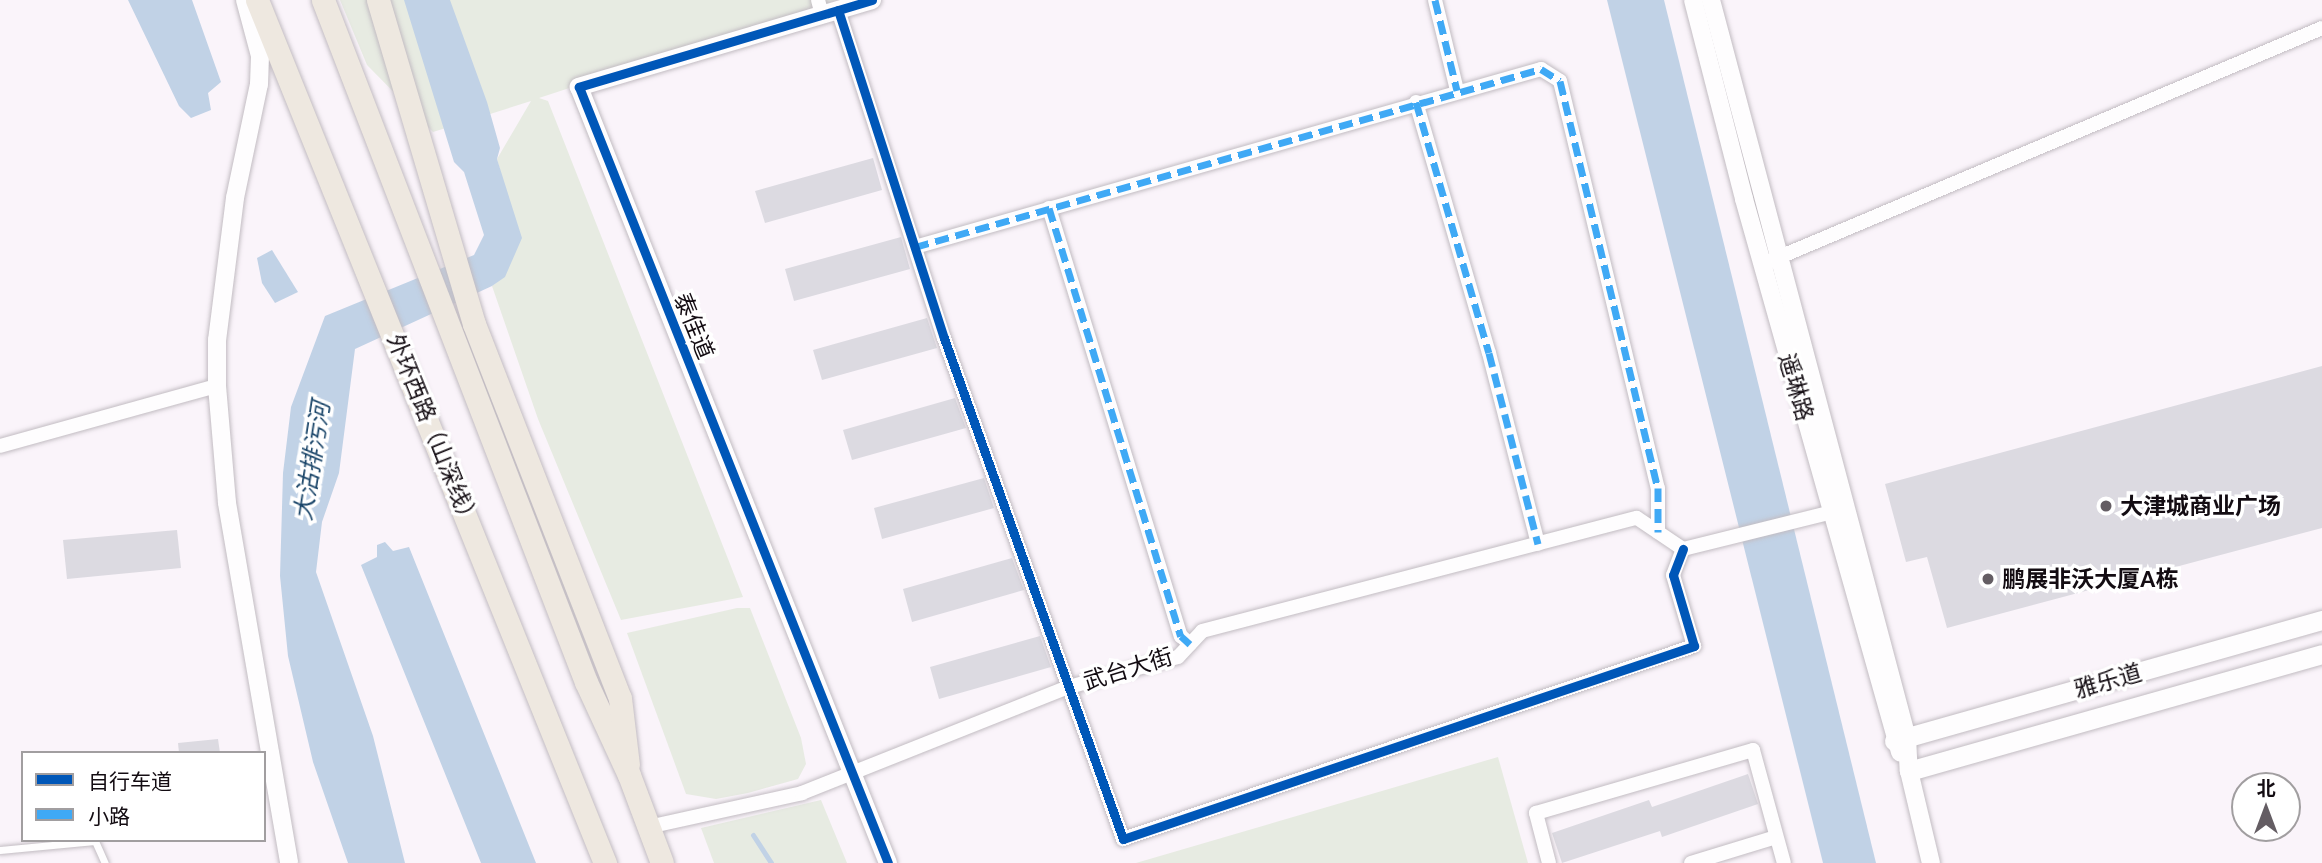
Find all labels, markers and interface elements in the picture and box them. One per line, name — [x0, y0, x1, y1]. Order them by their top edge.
street label: 泰佳道 — [668, 289, 720, 363]
street label: 外环西路（山深线） — [381, 330, 485, 532]
street label: 遥琳路 — [1773, 350, 1819, 424]
water label: 大沽排污河 — [288, 399, 336, 523]
place label: 大津城商业广场 — [2120, 492, 2281, 520]
marker: 大津城商业广场 — [2098, 498, 2114, 514]
place label: 鹏展非沃大厦A栋 — [2002, 565, 2178, 593]
marker: 鹏展非沃大厦A栋 — [1980, 571, 1996, 587]
street label: 武台大街 — [1080, 642, 1176, 696]
street label: 雅乐道 — [2071, 658, 2145, 704]
legend — [21, 751, 266, 842]
text: 自行车道 — [88, 769, 172, 794]
north arrow — [2231, 772, 2301, 842]
text: 北 — [2256, 777, 2276, 799]
text: 小路 — [88, 804, 130, 829]

